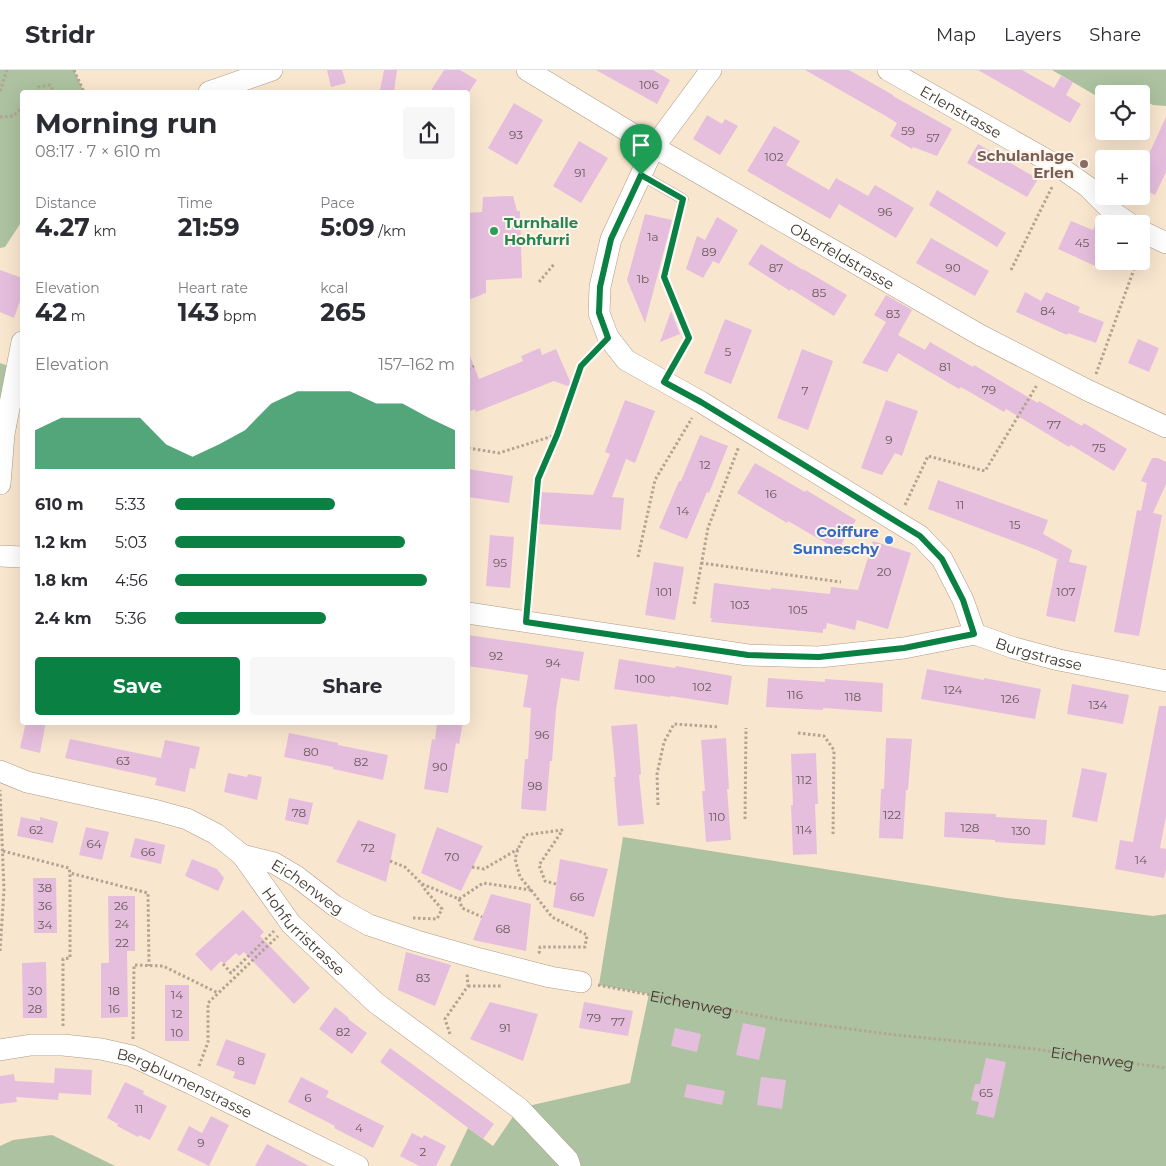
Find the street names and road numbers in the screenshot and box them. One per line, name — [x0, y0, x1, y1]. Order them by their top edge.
street label: Erlenstrasse — [917, 81, 1005, 142]
street label: Oberfeldstrasse — [787, 218, 898, 293]
street label: Burgstrasse — [993, 633, 1084, 674]
street label: Eichenweg — [268, 854, 347, 918]
street label: Hohfurristrasse — [258, 883, 349, 979]
street label: Eichenweg — [648, 986, 734, 1020]
street label: Eichenweg — [1050, 1042, 1135, 1073]
street label: Bergblumenstrasse — [115, 1043, 255, 1122]

